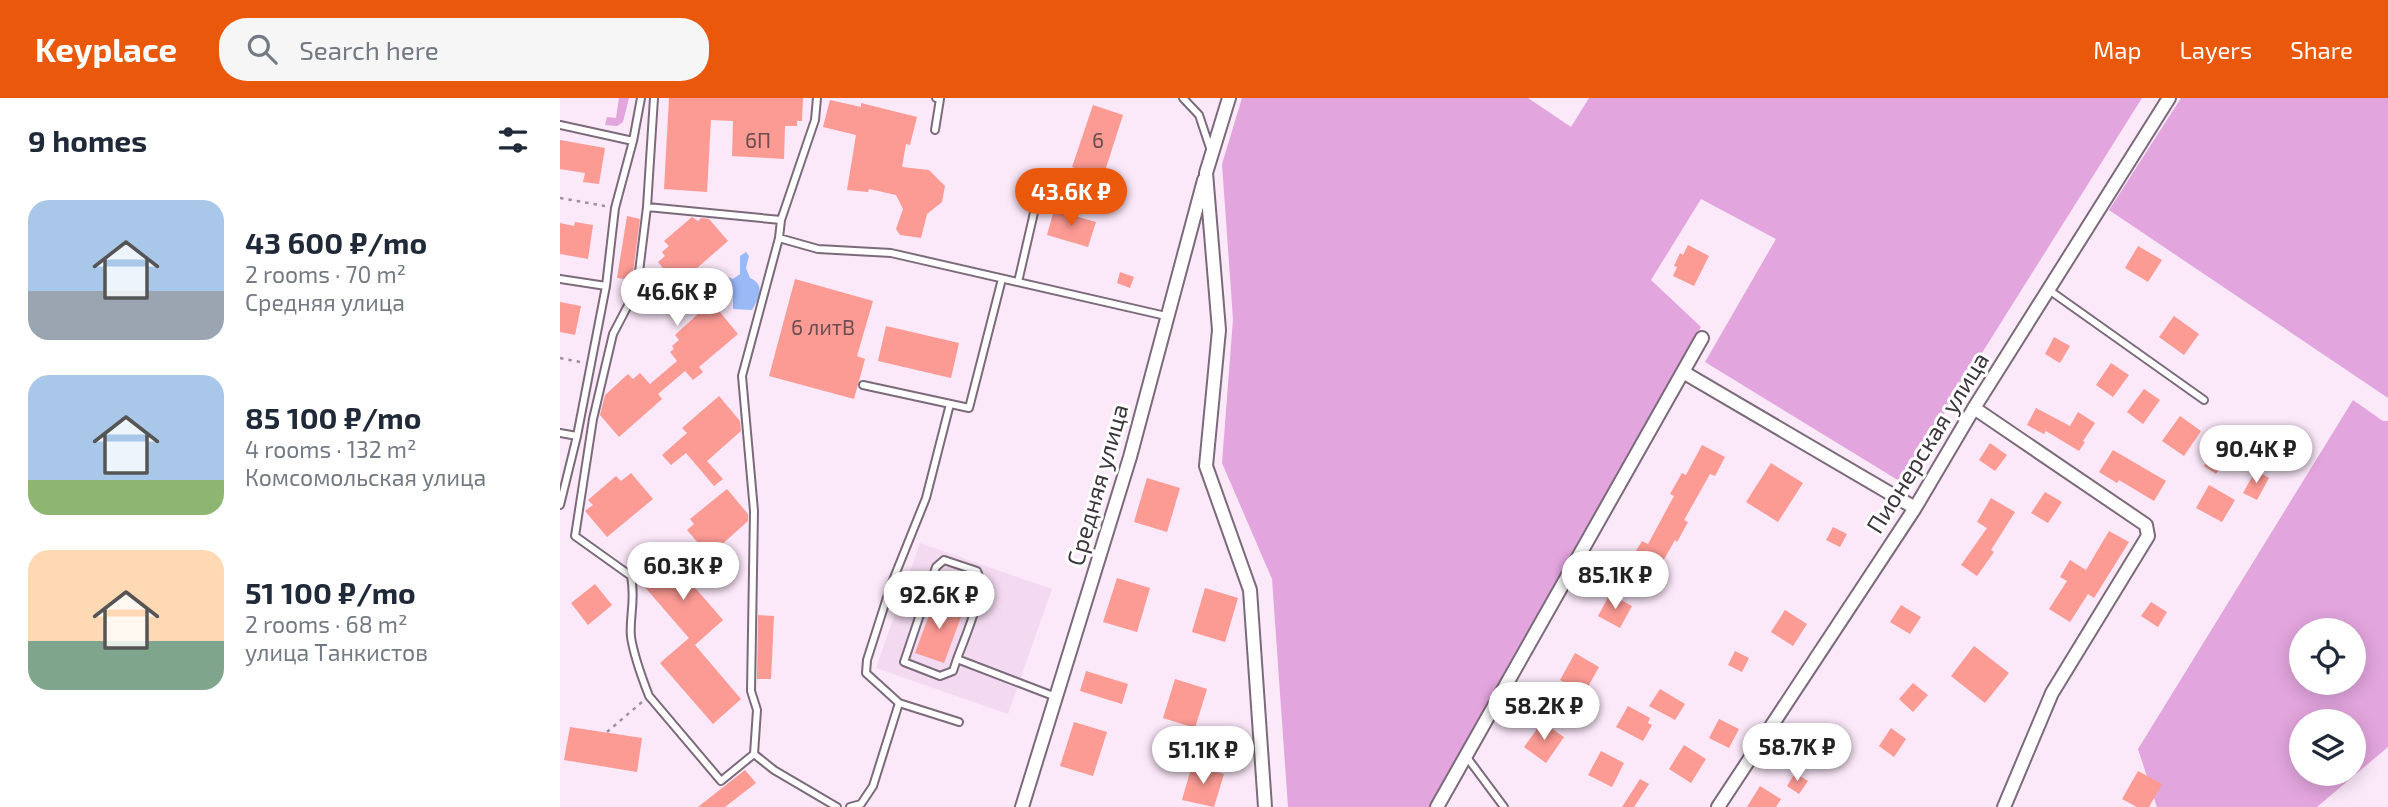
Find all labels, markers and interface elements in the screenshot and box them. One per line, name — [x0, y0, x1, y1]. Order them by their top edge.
search box — [219, 18, 709, 81]
text: Keyplace — [35, 29, 177, 69]
icon: search — [243, 30, 281, 68]
text: Search here — [299, 34, 439, 65]
text: Map — [2093, 35, 2141, 64]
text: Layers — [2179, 35, 2252, 64]
text: Share — [2290, 35, 2353, 64]
icon: filters — [494, 121, 532, 159]
text: 9 homes — [28, 122, 147, 158]
house number: 6П — [745, 127, 771, 152]
house number: 6 — [1092, 127, 1104, 152]
pin: 43.6K ₽ — [1006, 169, 1136, 228]
text: 43.6K ₽ — [1031, 177, 1111, 205]
text: 43 600 ₽/mo — [245, 224, 427, 260]
icon: home — [84, 228, 168, 312]
text: 2 rooms · 70 m² — [245, 260, 406, 288]
pin: 46.6K ₽ — [612, 268, 742, 328]
text: 46.6K ₽ — [637, 277, 717, 305]
text: Средняя улица — [245, 288, 405, 316]
house number: 6 литВ — [791, 314, 855, 339]
street label: Пионерская улица — [1859, 346, 1995, 539]
text: 85 100 ₽/mo — [245, 399, 422, 435]
street label: Средняя улица — [1060, 400, 1134, 569]
icon: home — [84, 403, 168, 487]
pin: 90.4K ₽ — [2191, 426, 2321, 485]
text: 90.4K ₽ — [2215, 434, 2297, 462]
text: 4 rooms · 132 m² — [245, 435, 417, 463]
text: Комсомольская улица — [245, 463, 486, 491]
pin: 60.3K ₽ — [618, 542, 748, 602]
text: 60.3K ₽ — [643, 551, 723, 579]
pin: 85.1K ₽ — [1550, 552, 1680, 611]
text: 85.1K ₽ — [1578, 560, 1652, 588]
pin: 92.6K ₽ — [874, 572, 1004, 631]
text: 51 100 ₽/mo — [245, 574, 416, 610]
icon: home — [84, 578, 168, 662]
text: 92.6K ₽ — [899, 580, 979, 608]
text: 2 rooms · 68 m² — [245, 610, 408, 638]
map controls — [2289, 618, 2366, 786]
button: locate — [2289, 618, 2366, 695]
text: улица Танкистов — [245, 638, 428, 666]
pin: 58.2K ₽ — [1479, 682, 1609, 742]
text: 58.2K ₽ — [1505, 691, 1583, 719]
button: layers — [2289, 709, 2366, 786]
pin: 58.7K ₽ — [1732, 724, 1862, 783]
pin: 51.1K ₽ — [1138, 726, 1268, 786]
text: 58.7K ₽ — [1759, 732, 1835, 760]
text: 51.1K ₽ — [1168, 735, 1238, 763]

